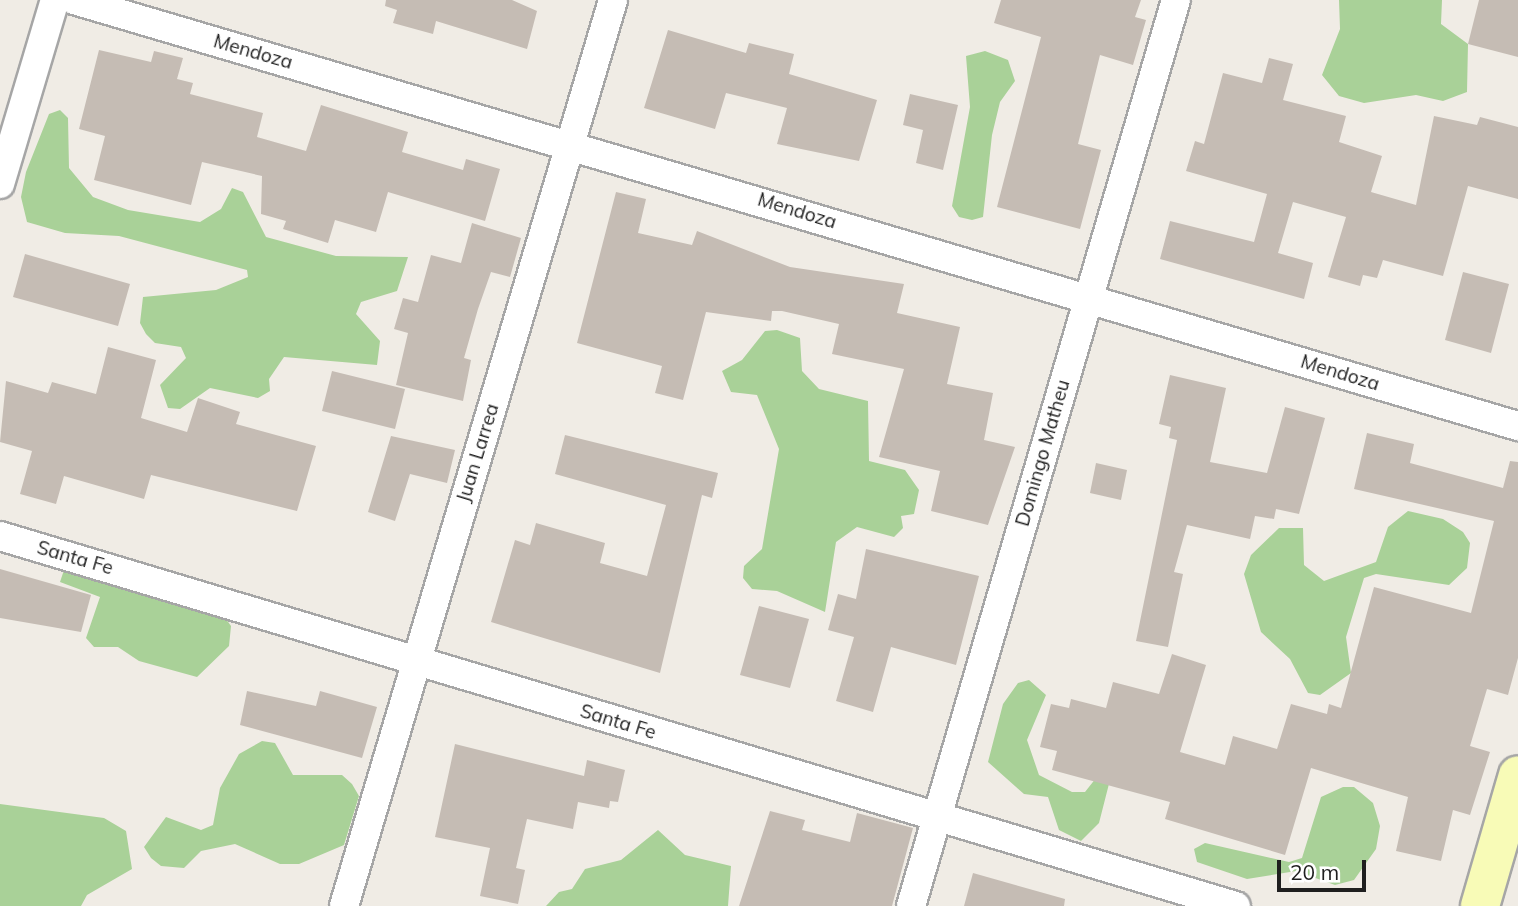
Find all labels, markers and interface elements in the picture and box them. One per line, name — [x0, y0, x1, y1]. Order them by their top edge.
street label: Mendoza — [211, 30, 295, 74]
street label: Mendoza — [755, 188, 839, 234]
street label: Mendoza — [1298, 350, 1382, 396]
street label: Domingo Matheu — [1011, 377, 1075, 529]
street label: Juan Larrea — [452, 401, 504, 505]
street label: Santa Fe — [34, 536, 116, 580]
street label: Santa Fe — [577, 700, 659, 744]
scale bar — [1280, 846, 1369, 890]
text: 20 m — [1290, 859, 1339, 885]

